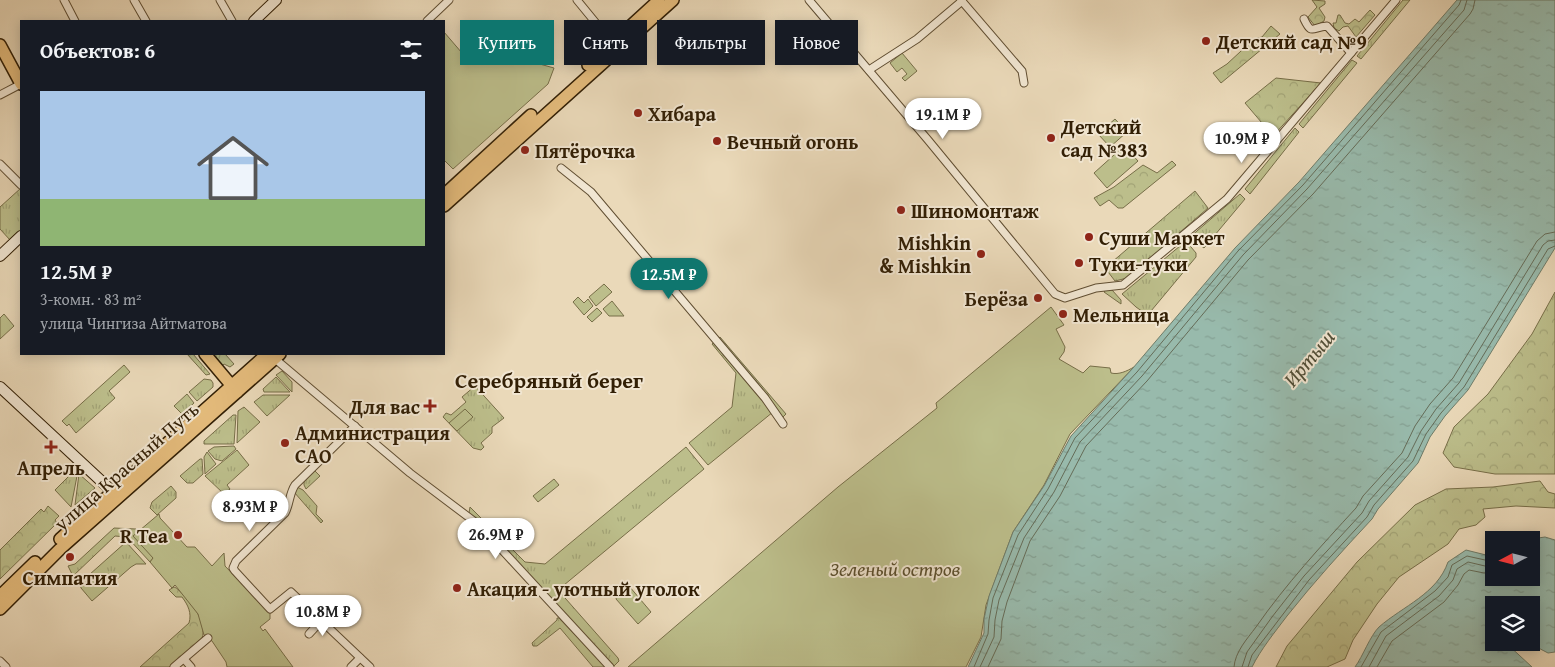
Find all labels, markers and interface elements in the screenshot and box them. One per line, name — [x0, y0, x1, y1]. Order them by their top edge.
chip: Купить — [460, 20, 554, 65]
chip: Снять — [564, 20, 647, 65]
chip: Фильтры — [657, 20, 765, 65]
chip: Новое — [775, 20, 858, 65]
place label: Детский сад №9 — [1215, 27, 1367, 56]
text: Объектов: 6 — [40, 35, 155, 66]
marker: Детский сад №9 — [1200, 35, 1212, 47]
icon: filters — [397, 36, 425, 64]
pin: 19.1M ₽ — [897, 98, 989, 140]
place label: Хибара — [648, 99, 717, 128]
text: 19.1M ₽ — [916, 102, 970, 126]
marker: Хибара — [632, 107, 644, 119]
place label: Детский сад №383 — [1060, 112, 1148, 164]
pin: 10.9M ₽ — [1196, 121, 1288, 164]
icon: home — [188, 123, 278, 213]
text: 10.9M ₽ — [1215, 126, 1269, 150]
place label: Вечный огонь — [727, 127, 858, 156]
marker: Детский сад №383 — [1045, 132, 1057, 144]
marker: Вечный огонь — [711, 135, 723, 147]
place label: Пятёрочка — [535, 136, 636, 165]
marker: Пятёрочка — [519, 144, 531, 156]
place label: Шиномонтаж — [911, 196, 1039, 225]
marker: Шиномонтаж — [895, 204, 907, 216]
place label: Суши Маркет — [1099, 223, 1225, 252]
place label: Mishkin & Mishkin — [879, 228, 971, 280]
marker: Суши Маркет — [1083, 231, 1095, 243]
marker: Mishkin & Mishkin — [975, 248, 987, 260]
place label: Туки-туки — [1089, 249, 1188, 278]
text: 12.5M ₽ — [40, 256, 112, 287]
marker: Туки-туки — [1073, 257, 1085, 269]
pin: 12.5M ₽ — [623, 258, 715, 300]
text: 12.5M ₽ — [642, 262, 696, 286]
place label: Берёза — [965, 284, 1029, 313]
text: 3-комн. · 83 m² — [40, 287, 141, 311]
marker: Берёза — [1032, 292, 1044, 304]
place label: Мельница — [1073, 300, 1170, 329]
marker: Мельница — [1057, 308, 1069, 320]
text: улица Чингиза Айтматова — [40, 311, 227, 335]
water label: Иртыш — [1276, 323, 1342, 393]
district label: Серебряный берег — [455, 364, 643, 396]
place label: Для вас — [348, 392, 420, 421]
street label: улица Красный Путь — [46, 395, 205, 538]
marker: Для вас — [424, 400, 436, 412]
place label: Администрация САО — [295, 418, 450, 470]
marker: Администрация САО — [279, 437, 291, 449]
marker: Апрель — [45, 441, 57, 453]
place label: Апрель — [17, 453, 85, 482]
pin: 8.93M ₽ — [204, 490, 296, 532]
text: 8.93M ₽ — [223, 494, 277, 518]
pin: 26.9M ₽ — [450, 518, 542, 560]
place label: R Tea — [120, 521, 169, 550]
text: 26.9M ₽ — [469, 522, 523, 546]
marker: R Tea — [172, 529, 184, 541]
north arrow — [1485, 531, 1540, 586]
map controls — [1485, 531, 1540, 651]
marker: Симпатия — [64, 551, 76, 563]
park label: Зеленый остров — [830, 554, 960, 583]
place label: Симпатия — [22, 563, 118, 592]
place label: Акация - уютный уголок — [467, 574, 700, 603]
marker: Акация - уютный уголок — [451, 582, 463, 594]
pin: 10.8M ₽ — [277, 594, 369, 637]
button: layers — [1485, 596, 1540, 651]
text: 10.8M ₽ — [296, 599, 350, 623]

